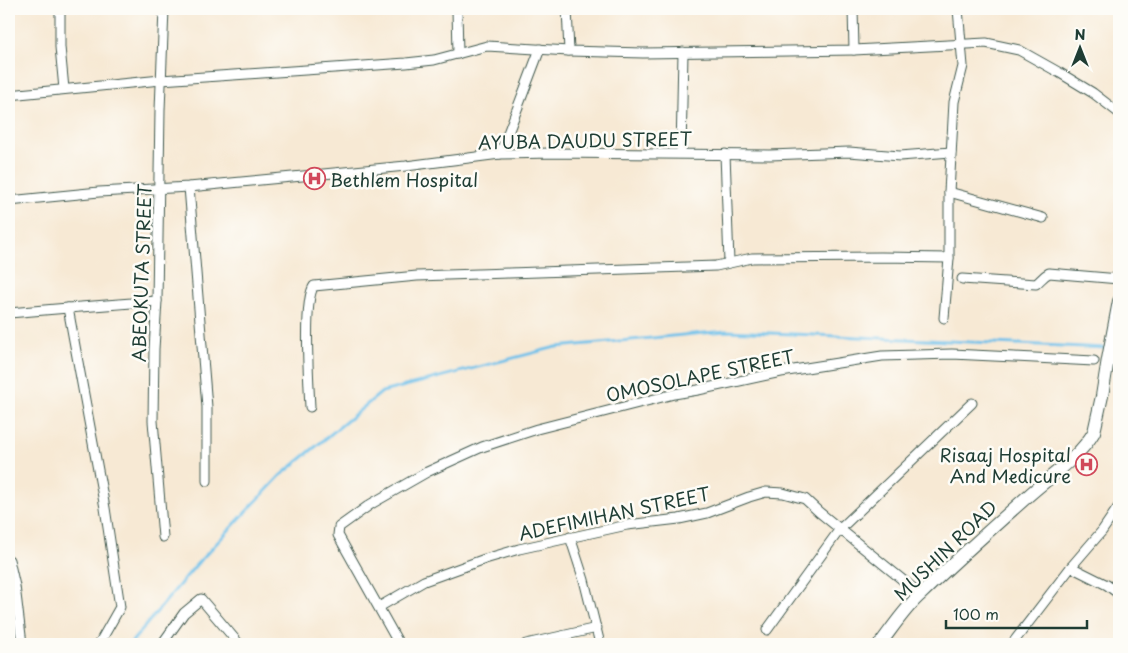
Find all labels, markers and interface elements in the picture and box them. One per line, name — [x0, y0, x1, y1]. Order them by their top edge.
north arrow — [1056, 22, 1106, 72]
text: N — [1074, 24, 1086, 45]
street label: AYUBA DAUDU STREET — [478, 125, 693, 155]
place label: Bethlem Hospital — [330, 166, 478, 193]
hospital icon: Bethlem Hospital — [302, 167, 326, 191]
street label: ABEOKUTA STREET — [124, 183, 158, 362]
street label: OMOSOLAPE STREET — [603, 342, 798, 408]
place label: Risaaj Hospital And Medicure — [940, 441, 1071, 489]
hospital icon: Risaaj Hospital And Medicure — [1075, 452, 1099, 476]
street label: ADEFIMIHAN STREET — [516, 479, 713, 546]
street label: MUSHIN ROAD — [887, 493, 1003, 607]
scale bar — [946, 598, 1087, 630]
text: 100 m — [953, 602, 999, 625]

